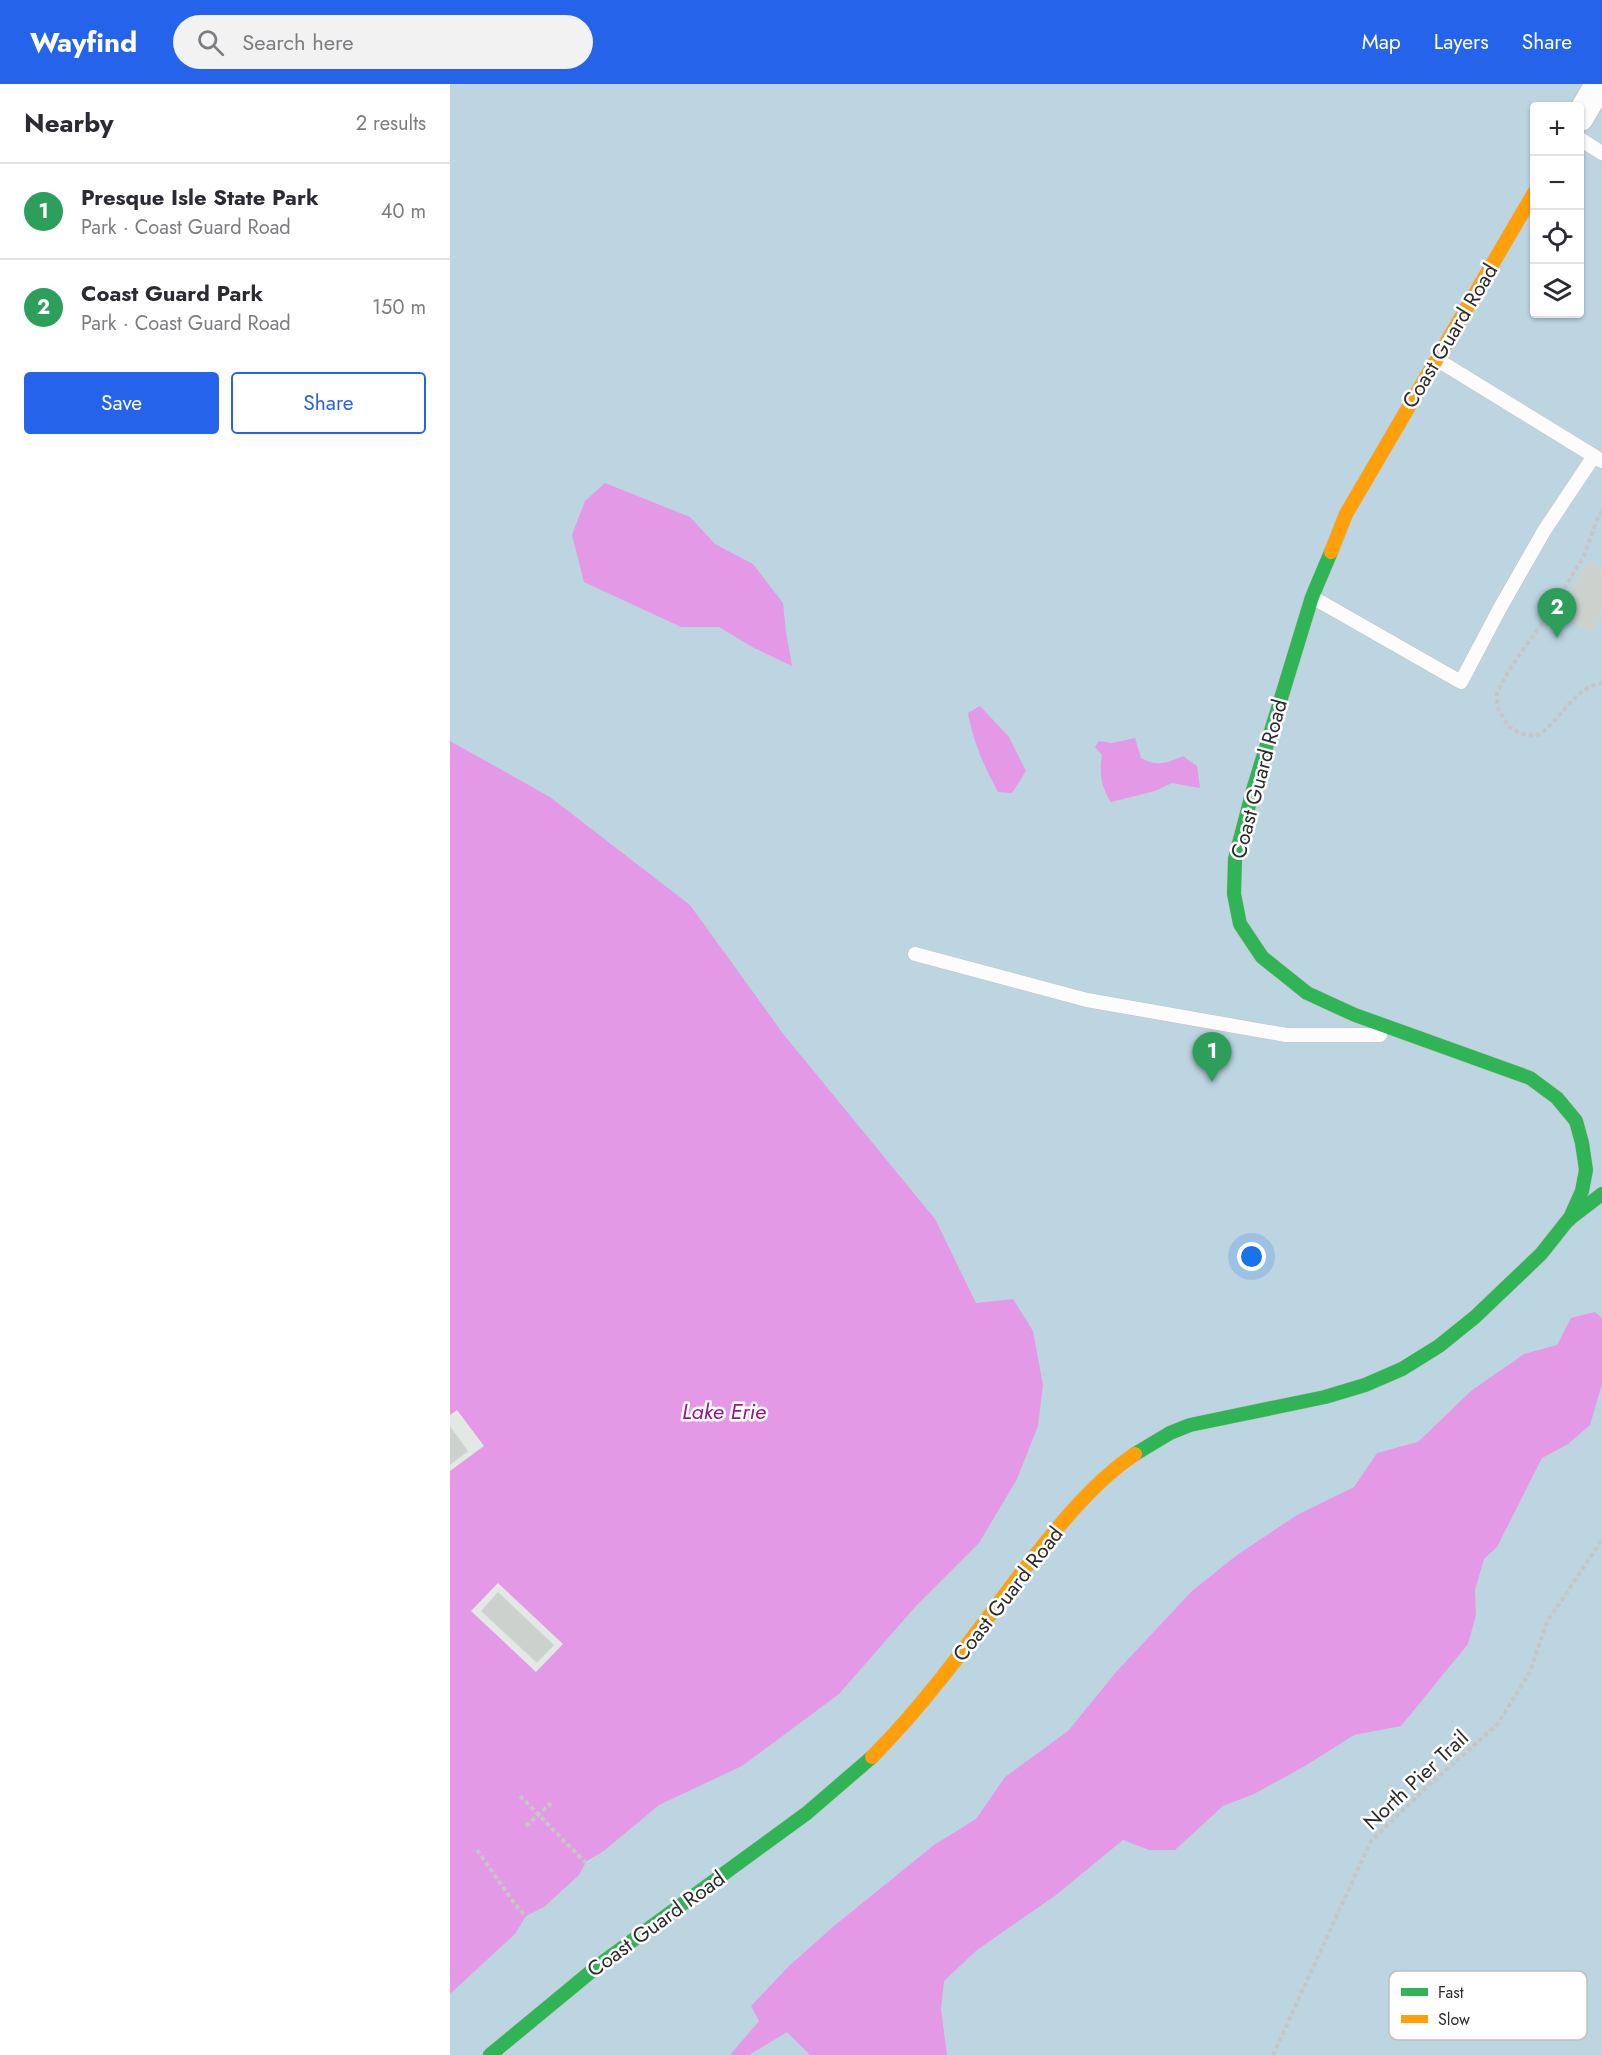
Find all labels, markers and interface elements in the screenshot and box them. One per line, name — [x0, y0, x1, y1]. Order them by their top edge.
search box — [173, 15, 593, 69]
text: Wayfind — [30, 22, 137, 63]
icon: search — [194, 26, 227, 59]
text: Search here — [242, 26, 354, 58]
text: Map — [1362, 27, 1401, 57]
text: Layers — [1434, 27, 1489, 57]
text: Share — [1522, 27, 1572, 57]
map controls — [1530, 102, 1584, 318]
button: + — [1530, 102, 1584, 156]
text: Nearby — [24, 104, 113, 142]
text: 2 results — [356, 109, 426, 138]
button: − — [1530, 156, 1584, 210]
text: Presque Isle State Park — [81, 181, 319, 213]
text: 1 — [38, 197, 49, 226]
text: 40 m — [381, 197, 426, 226]
button: locate — [1530, 210, 1584, 264]
text: Park · Coast Guard Road — [81, 213, 291, 242]
street label: Coast Guard Road — [1395, 258, 1505, 414]
button: layers — [1530, 264, 1584, 318]
text: Coast Guard Park — [81, 277, 263, 309]
text: 2 — [37, 293, 50, 322]
text: 150 m — [372, 293, 426, 322]
text: Park · Coast Guard Road — [81, 309, 291, 338]
button: Save — [24, 372, 219, 434]
button: Share — [231, 372, 426, 434]
pin: 2 — [1538, 588, 1576, 638]
street label: Coast Guard Road — [1223, 696, 1295, 862]
pin: 1 — [1192, 1032, 1232, 1082]
your location — [1237, 1242, 1266, 1271]
water label: Lake Erie — [682, 1395, 766, 1427]
street label: Coast Guard Road — [946, 1520, 1070, 1668]
street label: North Pier Trail — [1357, 1723, 1475, 1837]
street label: Coast Guard Road — [581, 1864, 731, 1984]
legend — [1389, 1971, 1587, 2040]
text: Fast — [1438, 1981, 1464, 2004]
text: Slow — [1438, 2008, 1470, 2031]

